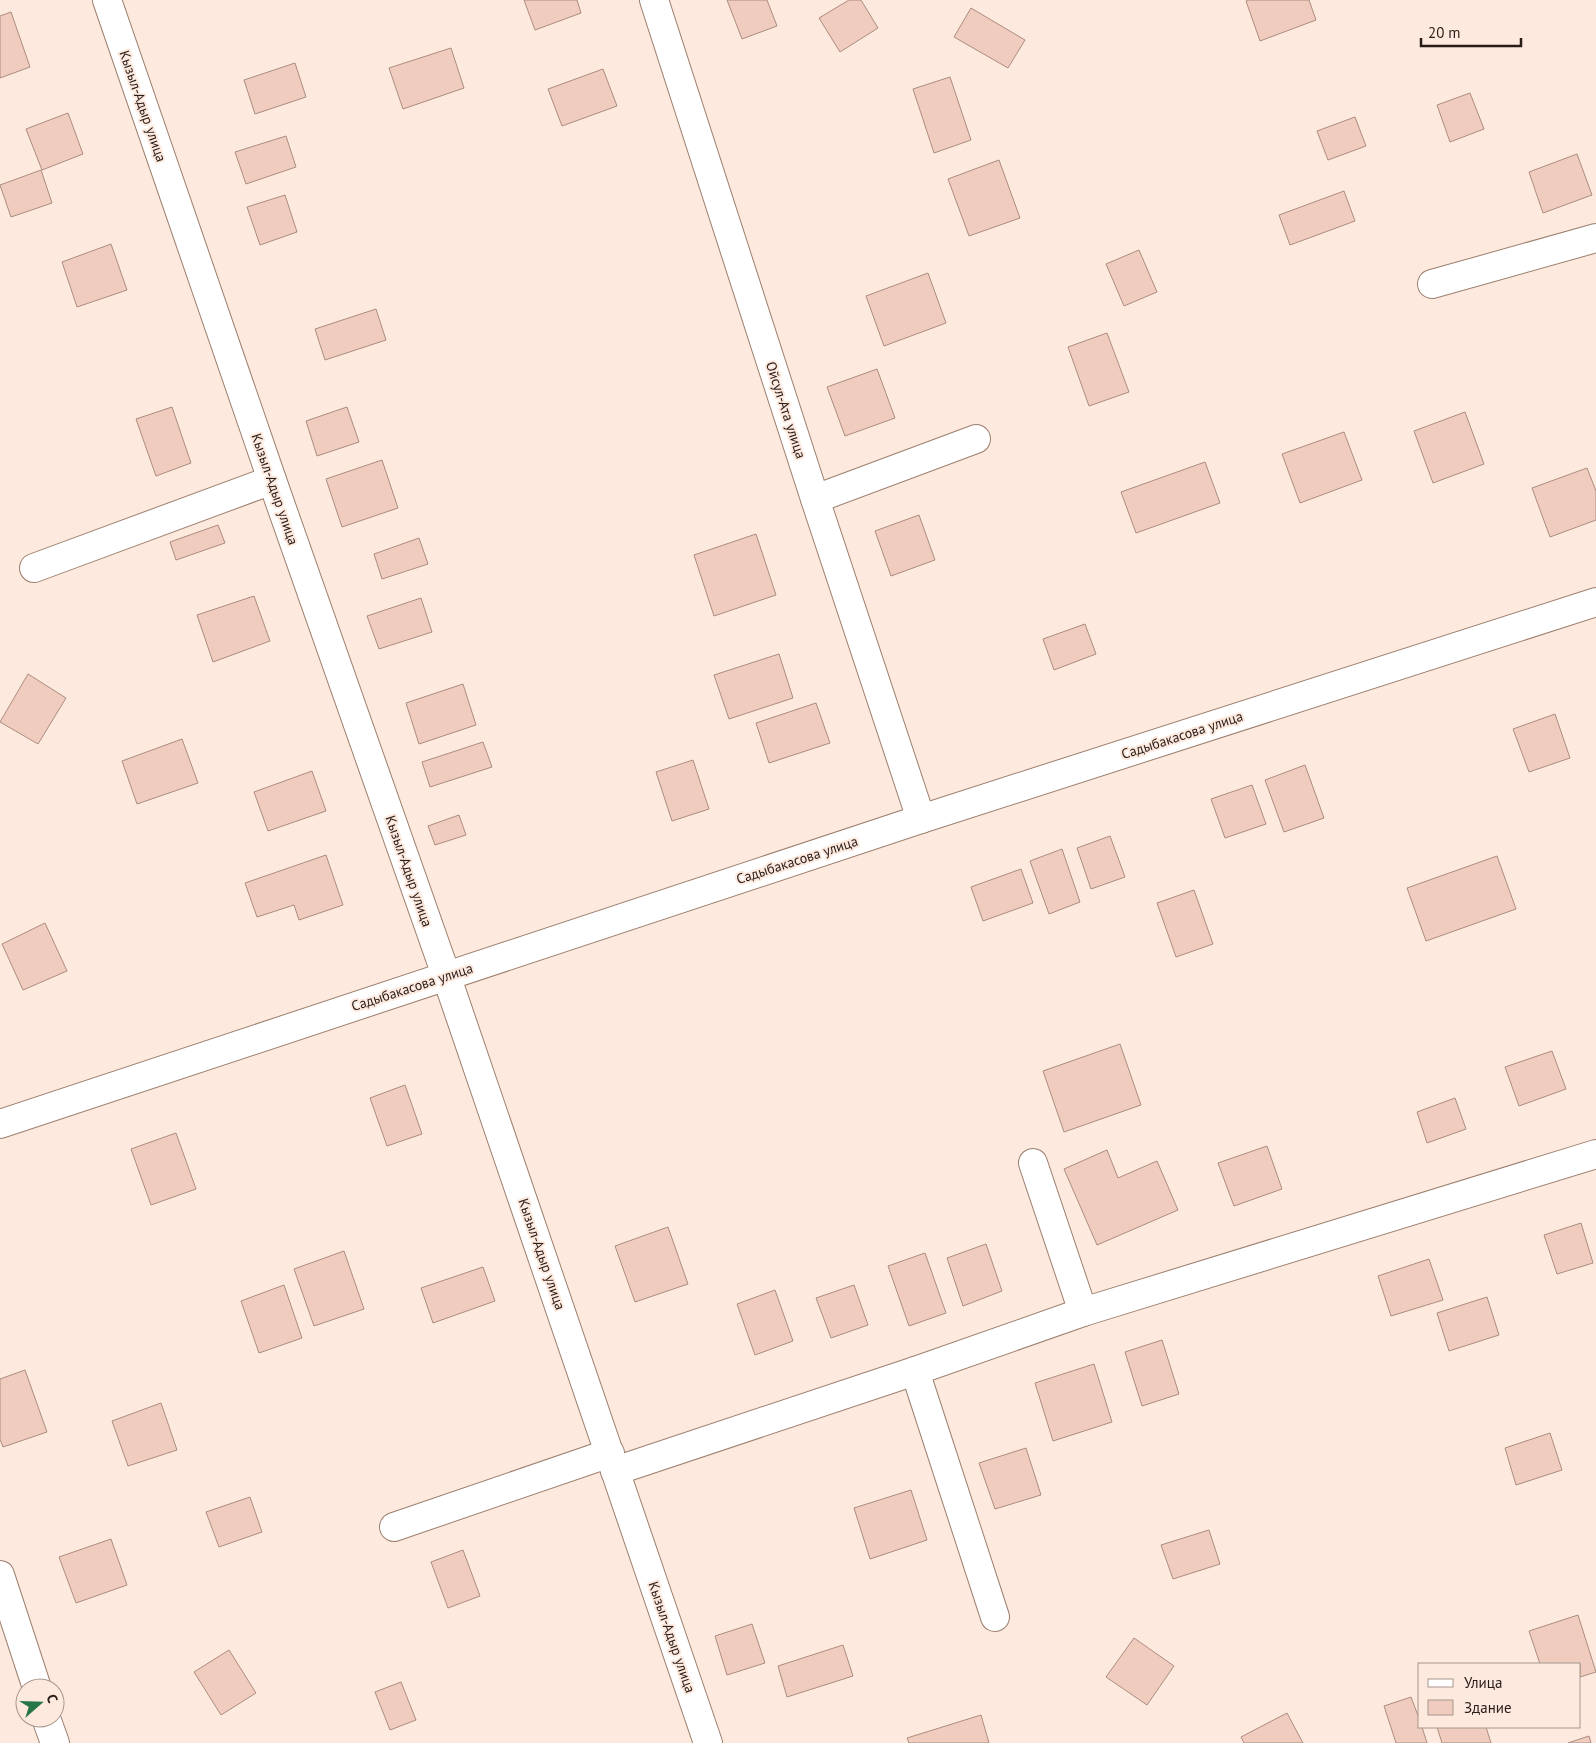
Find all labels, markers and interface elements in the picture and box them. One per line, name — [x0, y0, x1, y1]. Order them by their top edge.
scale bar — [1421, 15, 1521, 47]
text: 20 m — [1428, 23, 1461, 42]
street label: Кызыл-Адыр улица — [116, 48, 171, 164]
street label: Ойсул-Ата улица — [762, 359, 810, 461]
street label: Кызыл-Адыр улица — [248, 431, 303, 547]
street label: Садыбакасова улица — [1119, 707, 1245, 763]
street label: Кызыл-Адыр улица — [382, 813, 437, 929]
street label: Садыбакасова улица — [734, 832, 860, 888]
street label: Садыбакасова улица — [349, 959, 475, 1015]
street label: Кызыл-Адыр улица — [515, 1196, 570, 1312]
street label: Кызыл-Адыр улица — [645, 1579, 700, 1695]
legend — [1418, 1663, 1581, 1728]
text: Улица — [1464, 1673, 1502, 1692]
north arrow — [15, 1678, 65, 1728]
text: С — [42, 1692, 62, 1705]
text: Здание — [1464, 1698, 1512, 1717]

